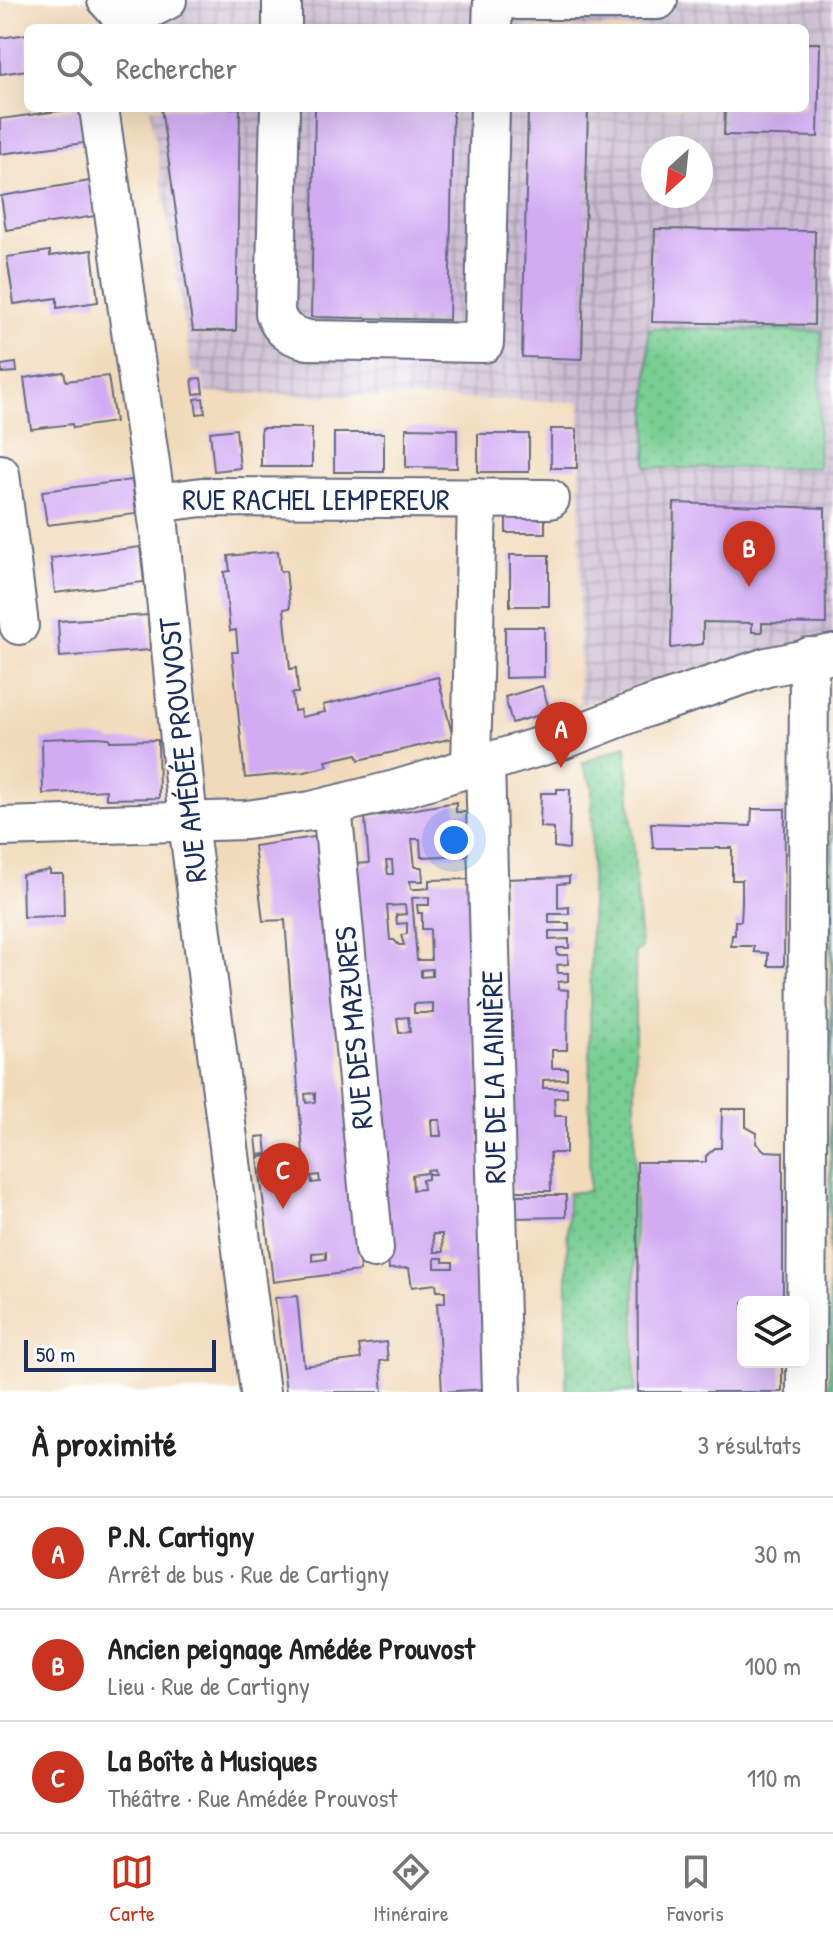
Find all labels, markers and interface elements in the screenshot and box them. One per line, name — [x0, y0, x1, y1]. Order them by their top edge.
search box — [24, 24, 809, 112]
icon: search — [52, 46, 96, 90]
text: Rechercher — [116, 48, 237, 88]
north arrow — [641, 136, 713, 208]
street label: RUE RACHEL LEMPEREUR — [182, 479, 450, 519]
pin: B — [723, 521, 775, 587]
street label: RUE AMÉDÉE PROUVOST — [148, 615, 216, 885]
pin: A — [535, 702, 587, 768]
your location — [434, 820, 474, 860]
street label: RUE DES MAZURES — [324, 925, 382, 1131]
street label: RUE DE LA LAINIÈRE — [471, 970, 515, 1184]
pin: C — [257, 1143, 309, 1209]
map controls — [737, 1296, 809, 1368]
button: layers — [737, 1296, 809, 1368]
scale bar — [24, 1336, 216, 1372]
text: 50 m — [36, 1339, 75, 1369]
text: À proximité — [32, 1421, 177, 1467]
text: 3 résultats — [698, 1427, 801, 1462]
text: P.N. Cartigny — [108, 1516, 255, 1556]
text: A — [52, 1536, 64, 1571]
text: 30 m — [754, 1536, 801, 1571]
text: Arrêt de bus · Rue de Cartigny — [108, 1556, 389, 1591]
text: Ancien peignage Amédée Prouvost — [108, 1628, 475, 1668]
text: B — [51, 1648, 65, 1683]
text: 100 m — [745, 1648, 801, 1683]
text: Lieu · Rue de Cartigny — [108, 1668, 310, 1703]
text: La Boîte à Musiques — [108, 1740, 317, 1780]
text: C — [51, 1760, 65, 1795]
text: 110 m — [747, 1760, 801, 1795]
text: Théâtre · Rue Amédée Prouvost — [108, 1780, 397, 1815]
tab: Carte — [109, 1850, 155, 1928]
tab: Itinéraire — [373, 1850, 449, 1928]
tab: Favoris — [667, 1850, 724, 1928]

